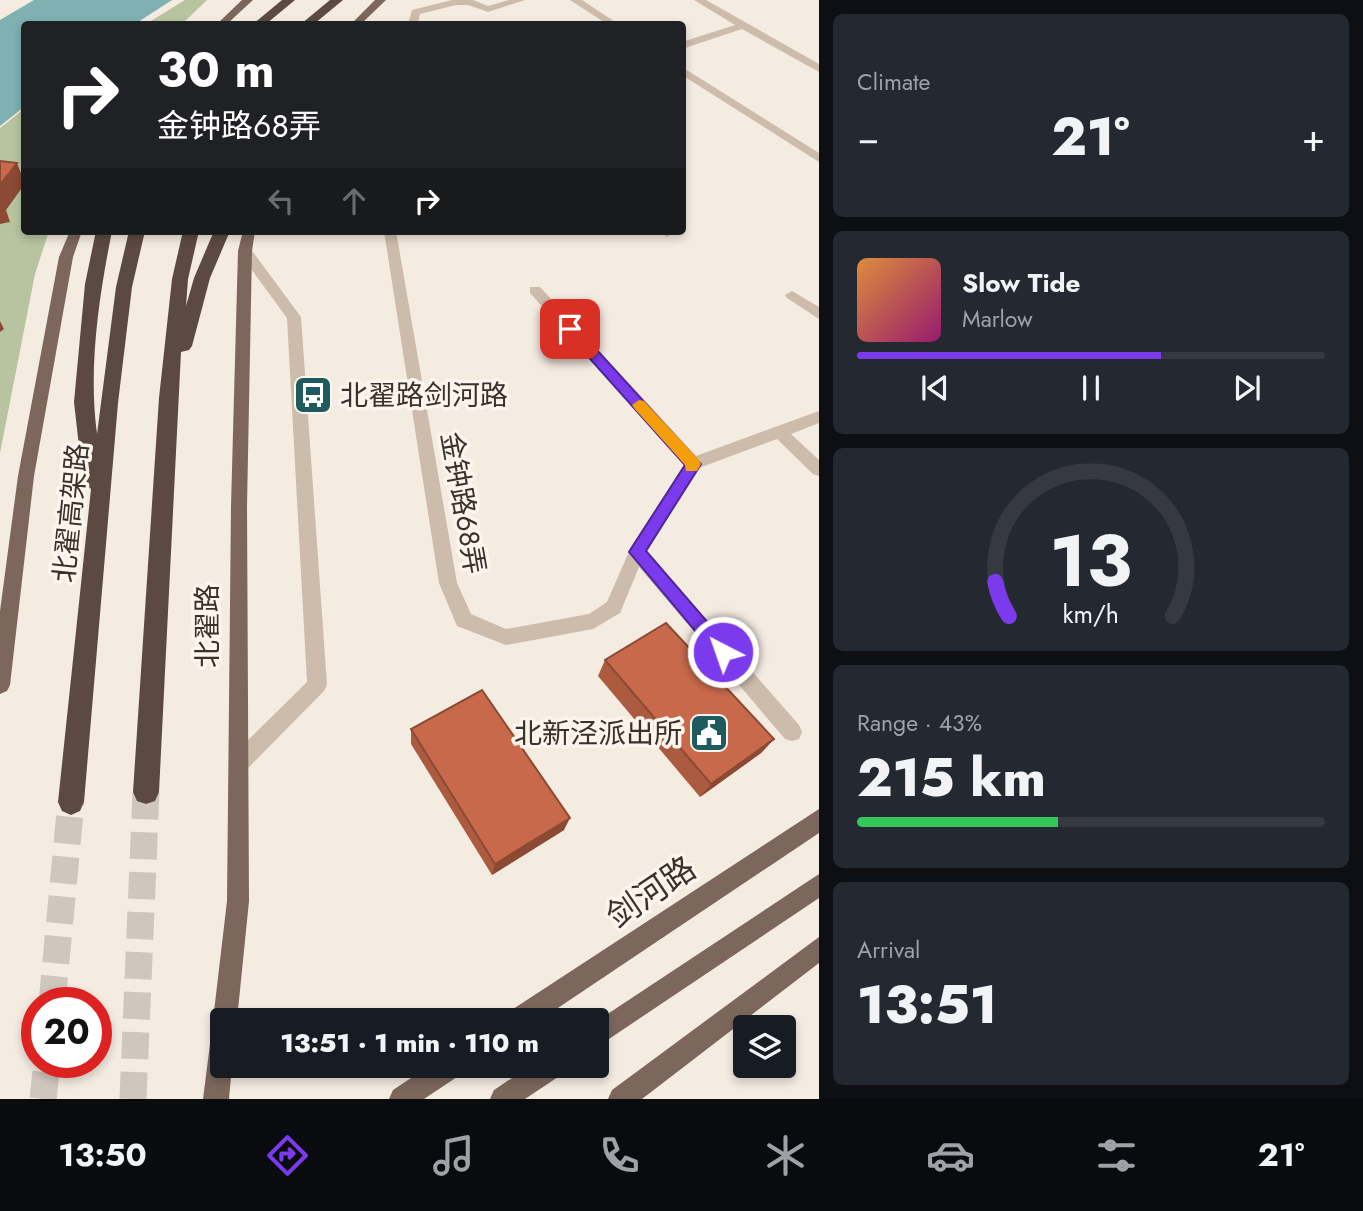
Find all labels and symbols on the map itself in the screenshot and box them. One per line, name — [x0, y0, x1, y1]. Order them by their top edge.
pin — [540, 299, 600, 359]
bus stop icon: 北翟路剑河路 — [292, 374, 334, 416]
place label: 北翟路剑河路 — [340, 375, 508, 416]
street label: 金钟路68弄 — [430, 429, 496, 577]
street label: 北翟高架路 — [43, 441, 99, 585]
street label: 北翟路 — [187, 584, 228, 668]
position arrow — [686, 615, 760, 689]
public building icon: 北新泾派出所 — [688, 712, 730, 754]
place label: 北新泾派出所 — [514, 713, 682, 754]
street label: 剑河路 — [597, 845, 705, 939]
speed limit sign: 20 — [21, 987, 112, 1078]

